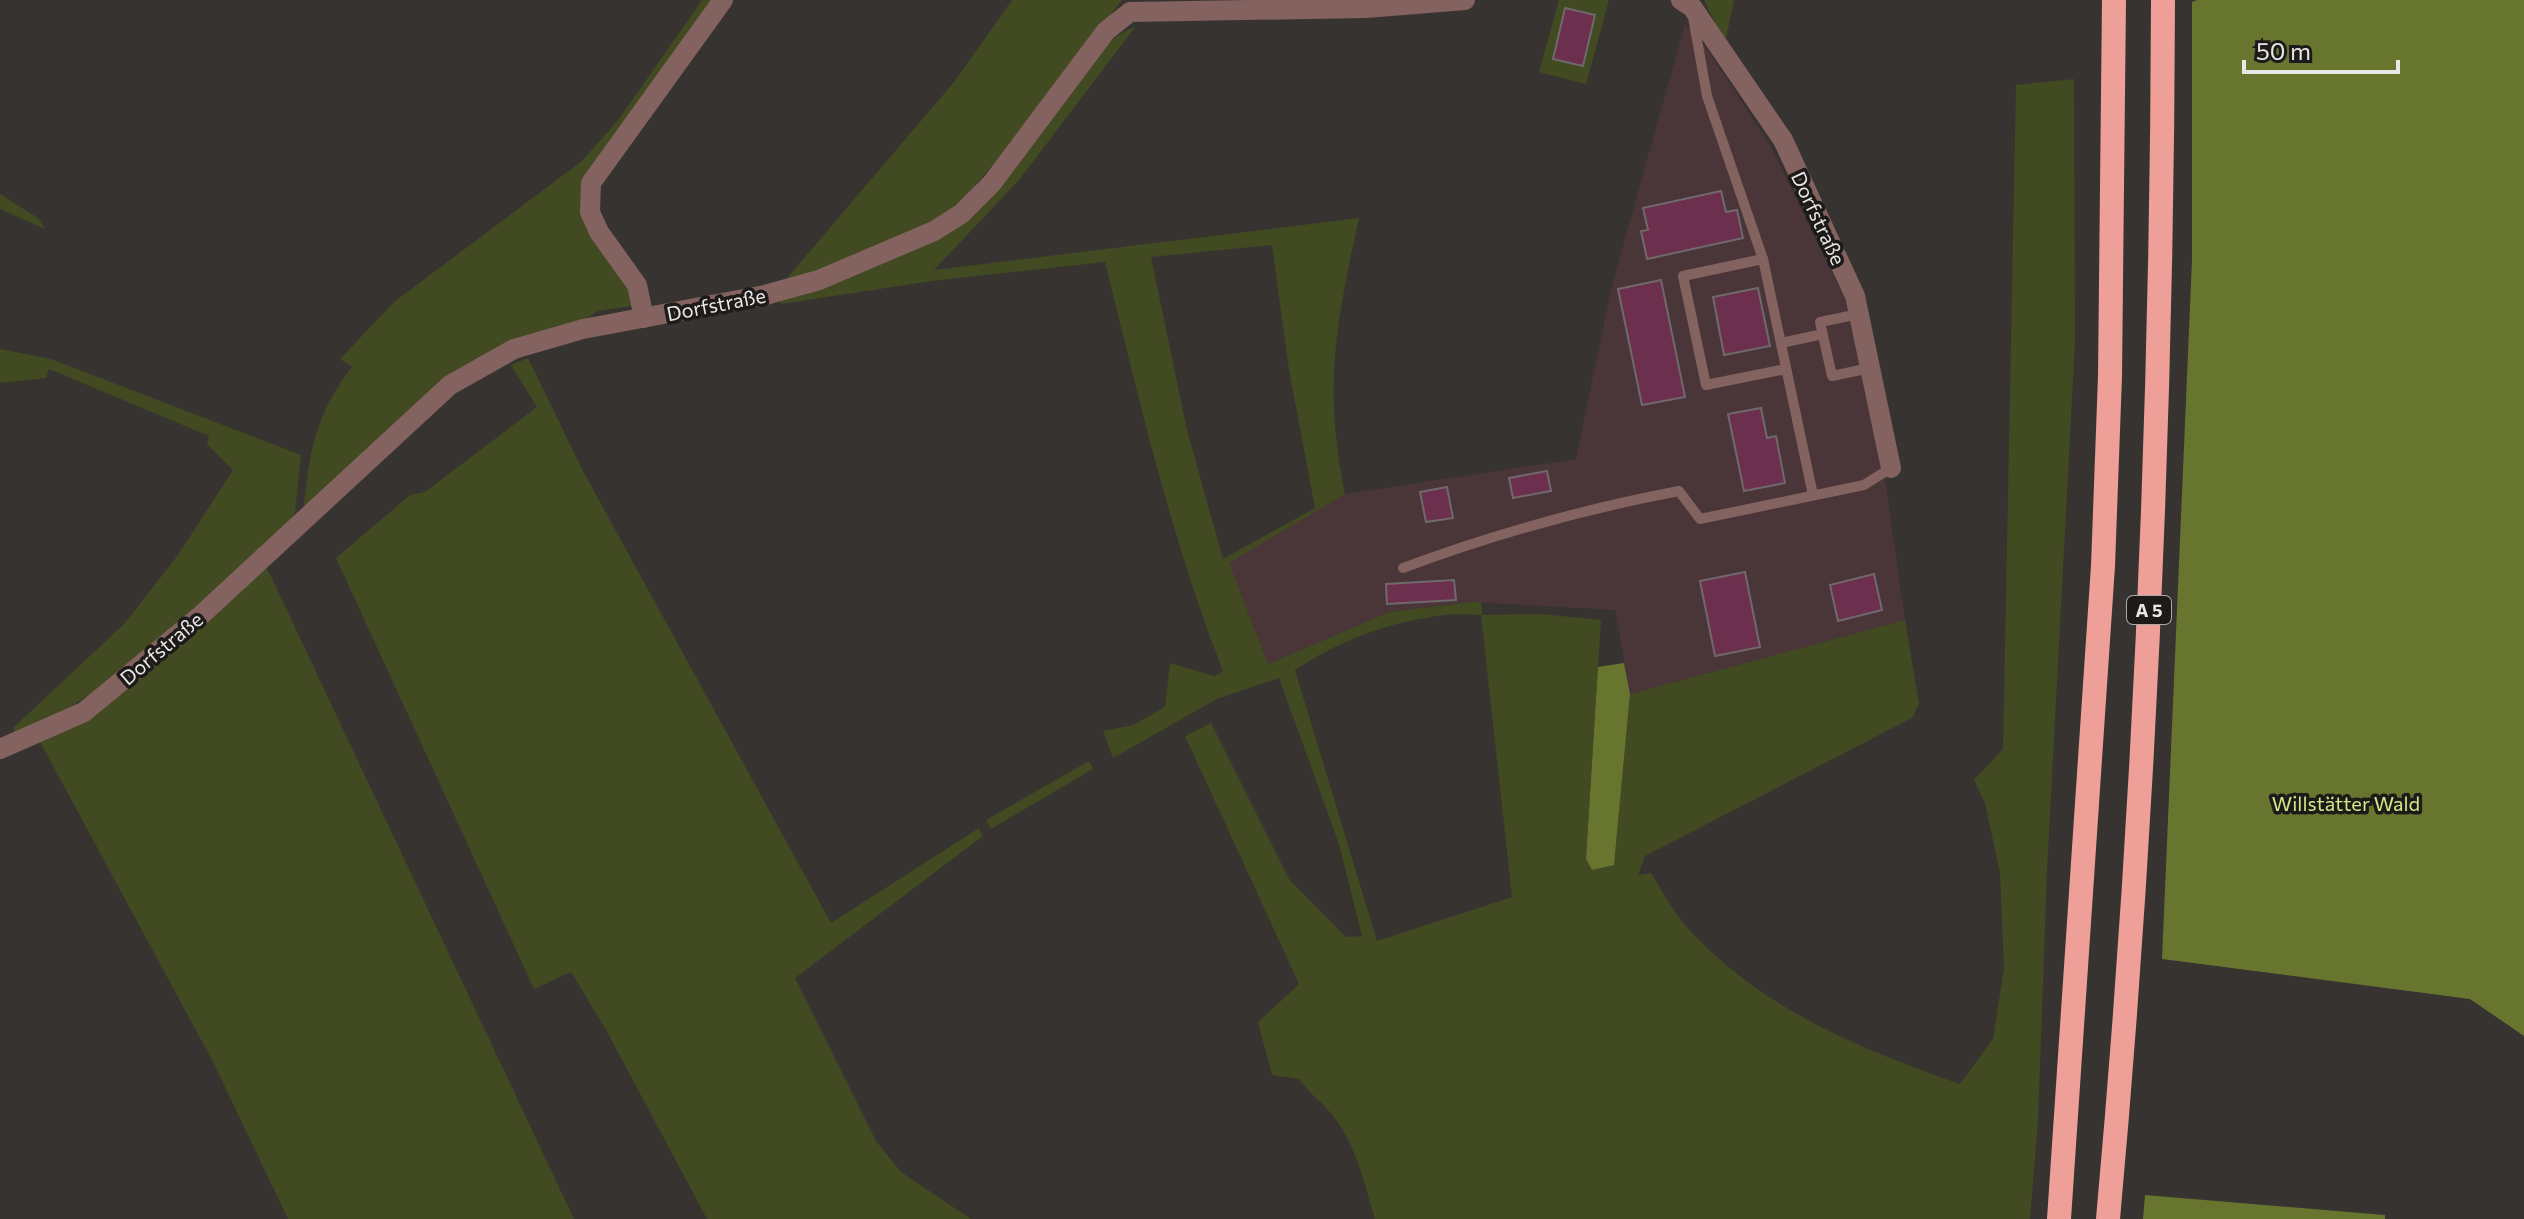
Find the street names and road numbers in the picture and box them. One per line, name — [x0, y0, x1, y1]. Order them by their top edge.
street label: Dorfstraße — [1787, 167, 1851, 269]
street label: Dorfstraße — [664, 283, 768, 325]
road number: A 5 — [2127, 596, 2171, 624]
street label: Dorfstraße — [115, 607, 207, 689]

